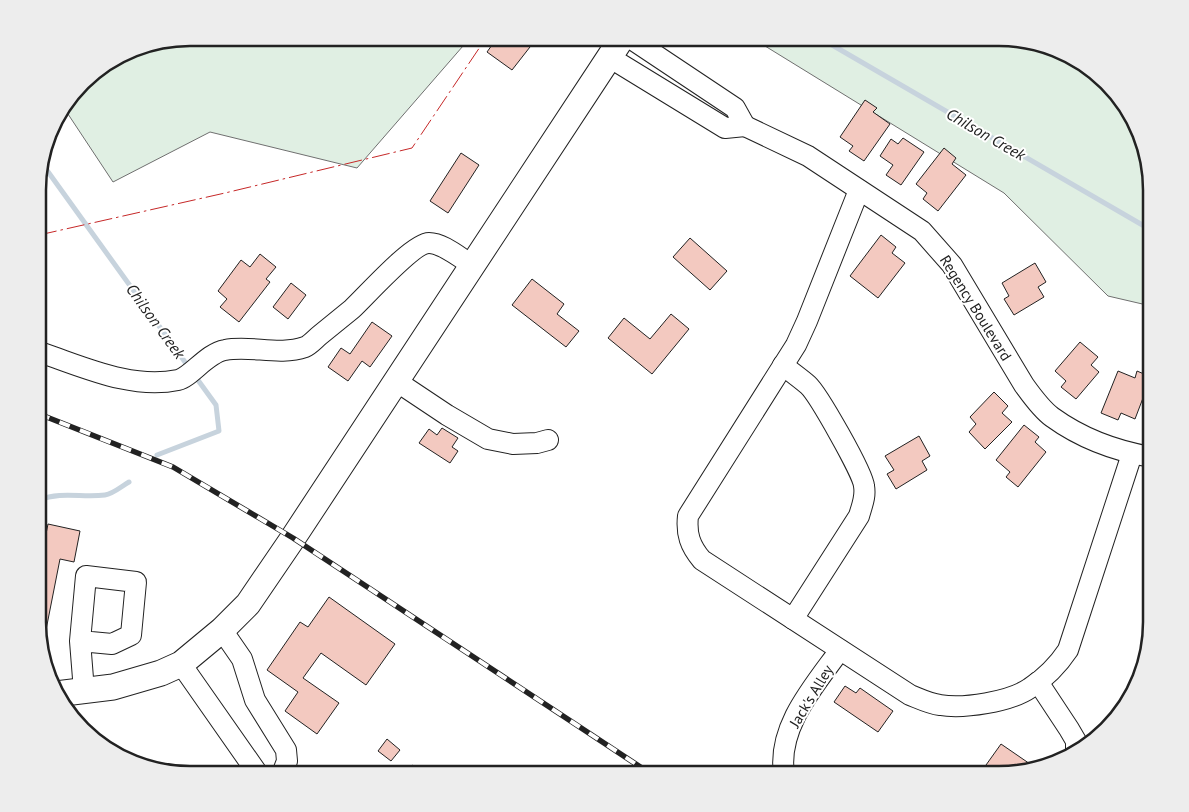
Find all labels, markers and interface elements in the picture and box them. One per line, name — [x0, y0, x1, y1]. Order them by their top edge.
water label: Chilson Creek — [943, 103, 1030, 165]
street label: Regency Boulevard — [936, 252, 1016, 364]
water label: Chilson Creek — [122, 280, 190, 363]
street label: Jack's Alley — [784, 661, 837, 732]

